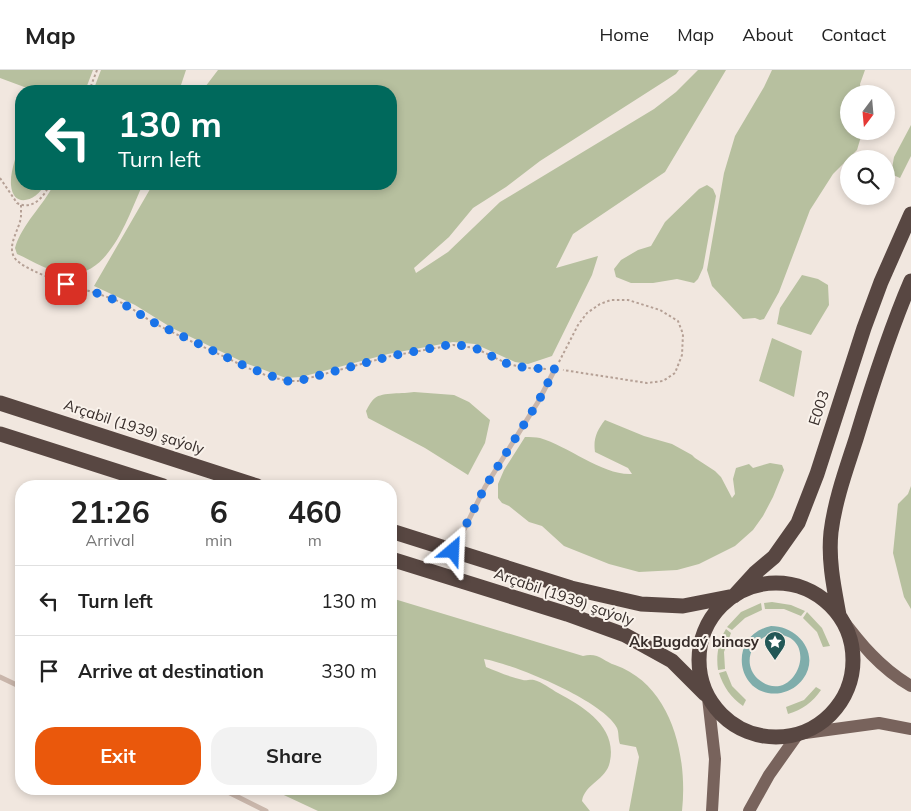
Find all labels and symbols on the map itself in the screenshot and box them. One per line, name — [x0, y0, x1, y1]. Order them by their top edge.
north arrow — [840, 85, 895, 140]
pin — [45, 263, 87, 305]
street label: E003 — [804, 388, 833, 428]
street label: Arçabil (1939) şaýoly — [62, 395, 207, 458]
position arrow — [426, 524, 478, 576]
street label: Arçabil (1939) şaýoly — [492, 564, 637, 629]
place icon: Ak Bugdaý binasy — [763, 630, 787, 661]
place label: Ak Bugdaý binasy — [629, 632, 760, 651]

